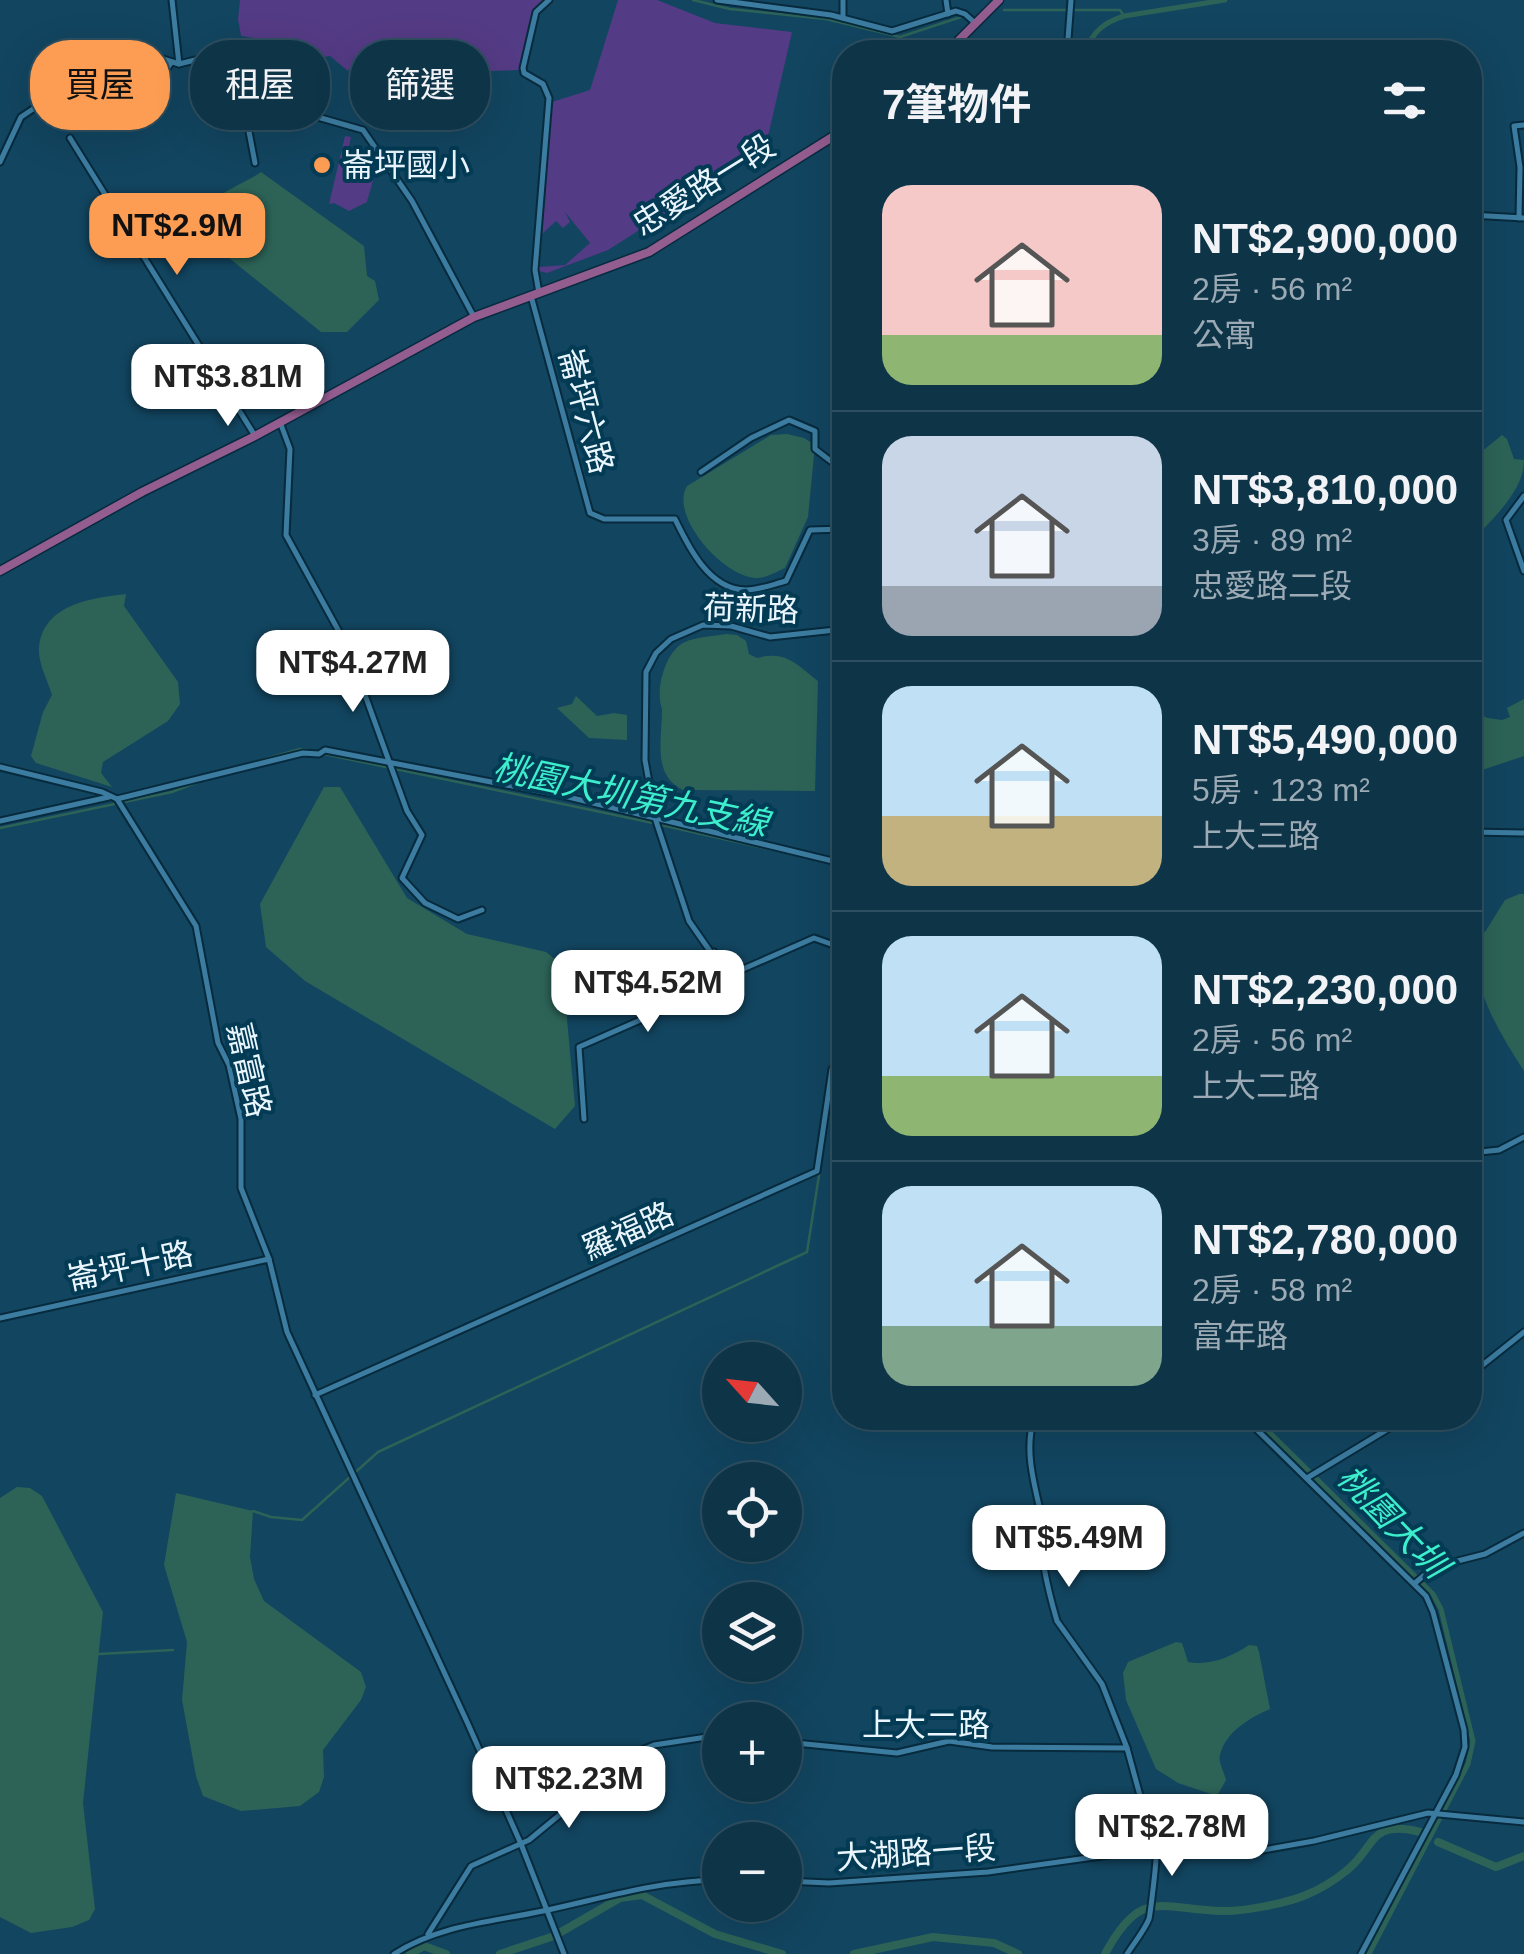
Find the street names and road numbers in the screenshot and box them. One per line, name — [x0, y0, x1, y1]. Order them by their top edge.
street label: 忠愛路一段 — [627, 127, 781, 243]
street label: 崙坪六路 — [552, 345, 620, 477]
street label: 荷新路 — [702, 589, 800, 629]
street label: 嘉富路 — [221, 1019, 277, 1121]
street label: 羅福路 — [577, 1195, 679, 1267]
street label: 崙坪十路 — [64, 1235, 196, 1297]
street label: 上大二路 — [862, 1707, 990, 1743]
street label: 大湖路一段 — [835, 1829, 997, 1877]

